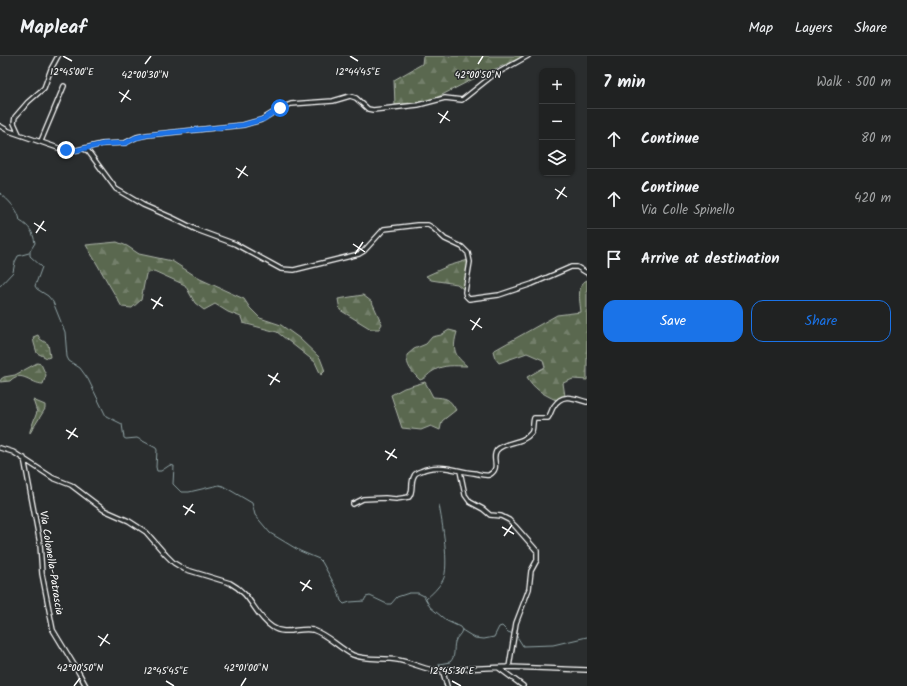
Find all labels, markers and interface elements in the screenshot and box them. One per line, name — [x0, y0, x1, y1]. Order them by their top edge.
text: Mapleaf — [20, 13, 87, 43]
text: Map — [749, 17, 773, 39]
text: Layers — [795, 17, 833, 39]
text: Share — [855, 17, 887, 39]
text: 12°45'00"E — [50, 64, 95, 80]
text: 12°44'45"E — [336, 64, 382, 80]
text: 42°00'30"N — [122, 67, 169, 83]
text: 42°00'50"N — [455, 67, 502, 83]
map controls — [539, 68, 575, 176]
button: + — [539, 68, 575, 104]
text: 7 min — [603, 69, 645, 96]
text: Walk · 500 m — [816, 72, 891, 93]
route start — [271, 99, 289, 117]
button: − — [539, 104, 575, 140]
text: Continue — [641, 127, 699, 151]
icon: ahead — [603, 128, 625, 150]
text: 80 m — [861, 128, 891, 149]
button: layers — [539, 140, 575, 176]
route end — [57, 141, 75, 159]
text: Continue — [641, 176, 699, 200]
icon: ahead — [603, 188, 625, 210]
text: 420 m — [854, 188, 891, 209]
text: Via Colle Spinello — [641, 200, 735, 221]
text: Arrive at destination — [641, 247, 780, 271]
icon: arrive — [603, 248, 625, 270]
button: Save — [603, 300, 743, 342]
button: Share — [751, 300, 891, 342]
street label: Via Colonella-Patrascia — [34, 510, 68, 616]
text: 42°00'50"N — [57, 660, 104, 676]
text: 42°01'00"N — [224, 660, 268, 676]
text: 12°45'45"E — [144, 663, 190, 679]
text: 12°45'30"E — [430, 663, 475, 679]

